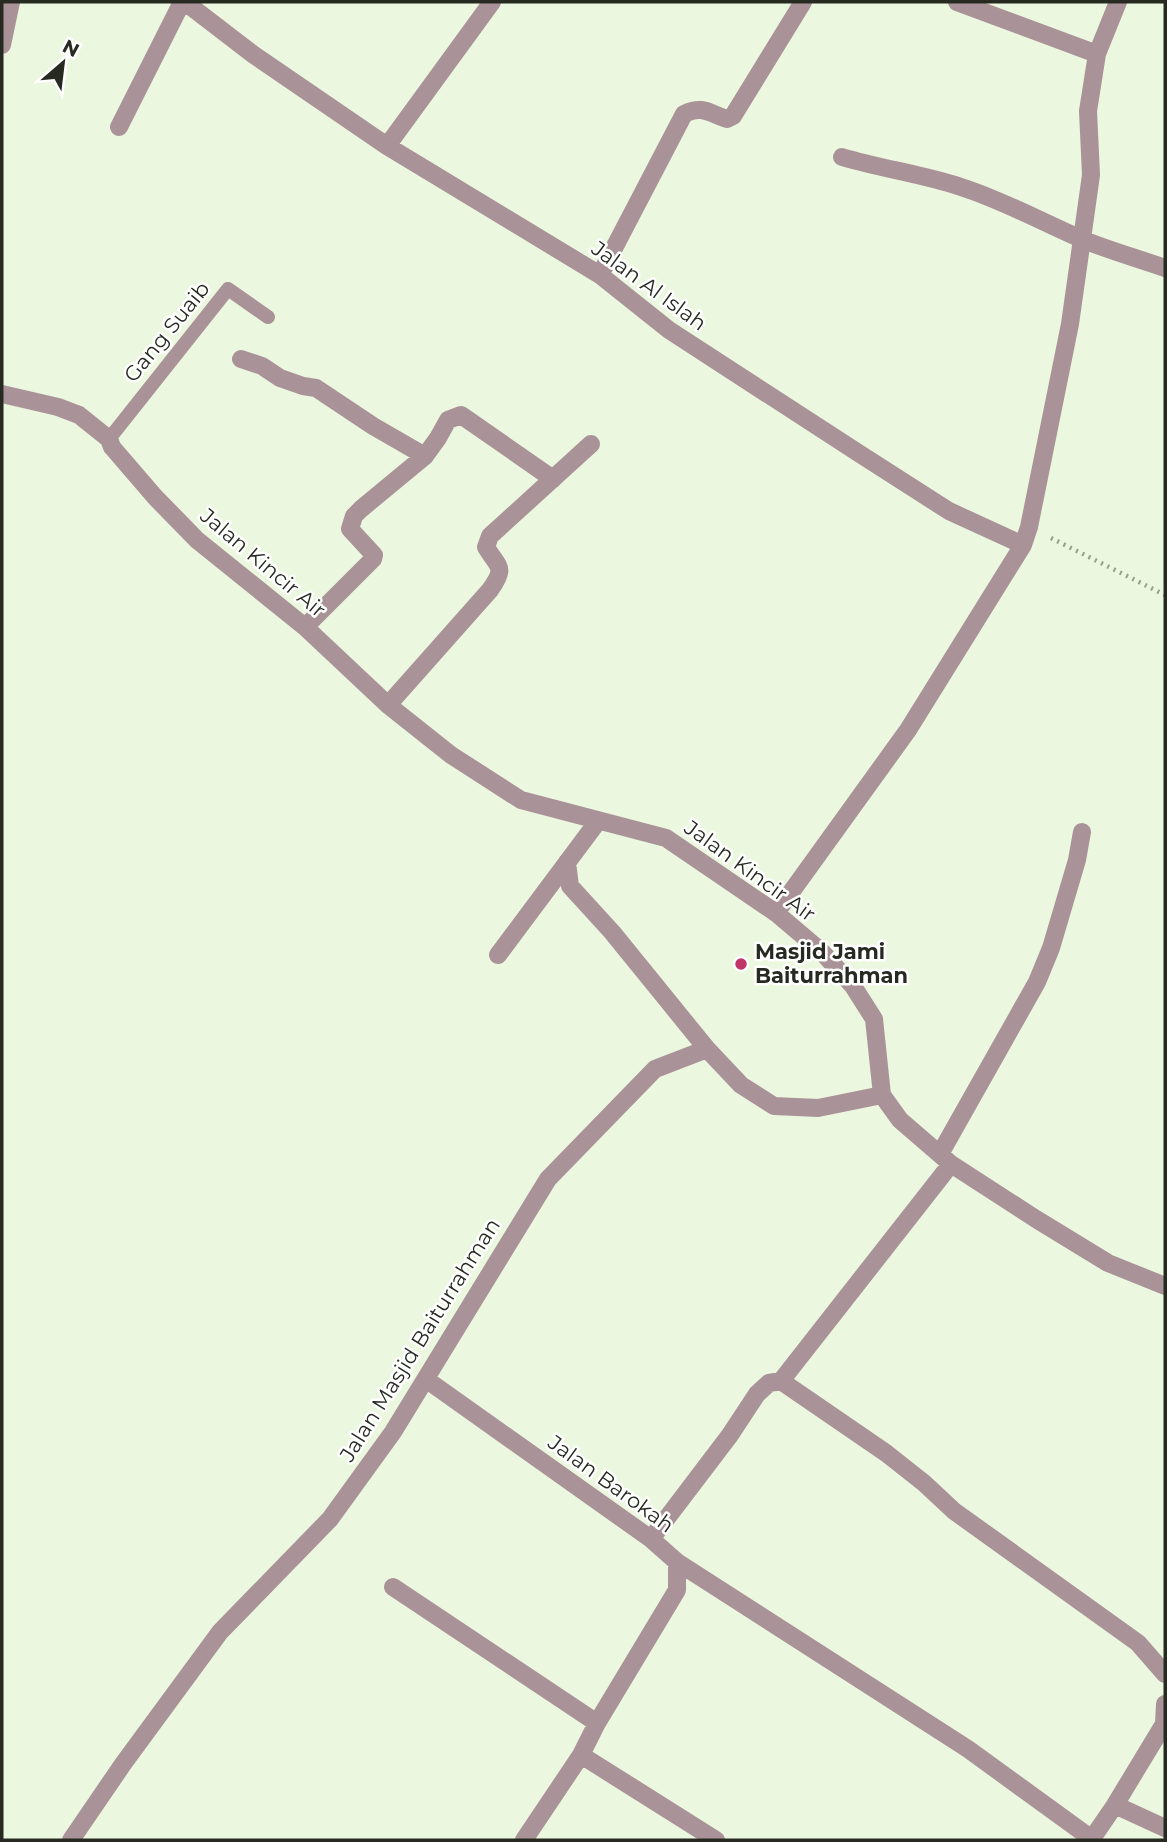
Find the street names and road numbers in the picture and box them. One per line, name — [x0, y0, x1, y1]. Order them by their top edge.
street label: Jalan Al Islah — [586, 235, 712, 336]
street label: Gang Suaib — [119, 276, 215, 387]
street label: Jalan Kincir Air — [195, 502, 331, 622]
street label: Jalan Kincir Air — [679, 814, 821, 926]
street label: Jalan Masjid Baiturrahman — [334, 1213, 505, 1467]
street label: Jalan Barokah — [543, 1429, 679, 1538]

